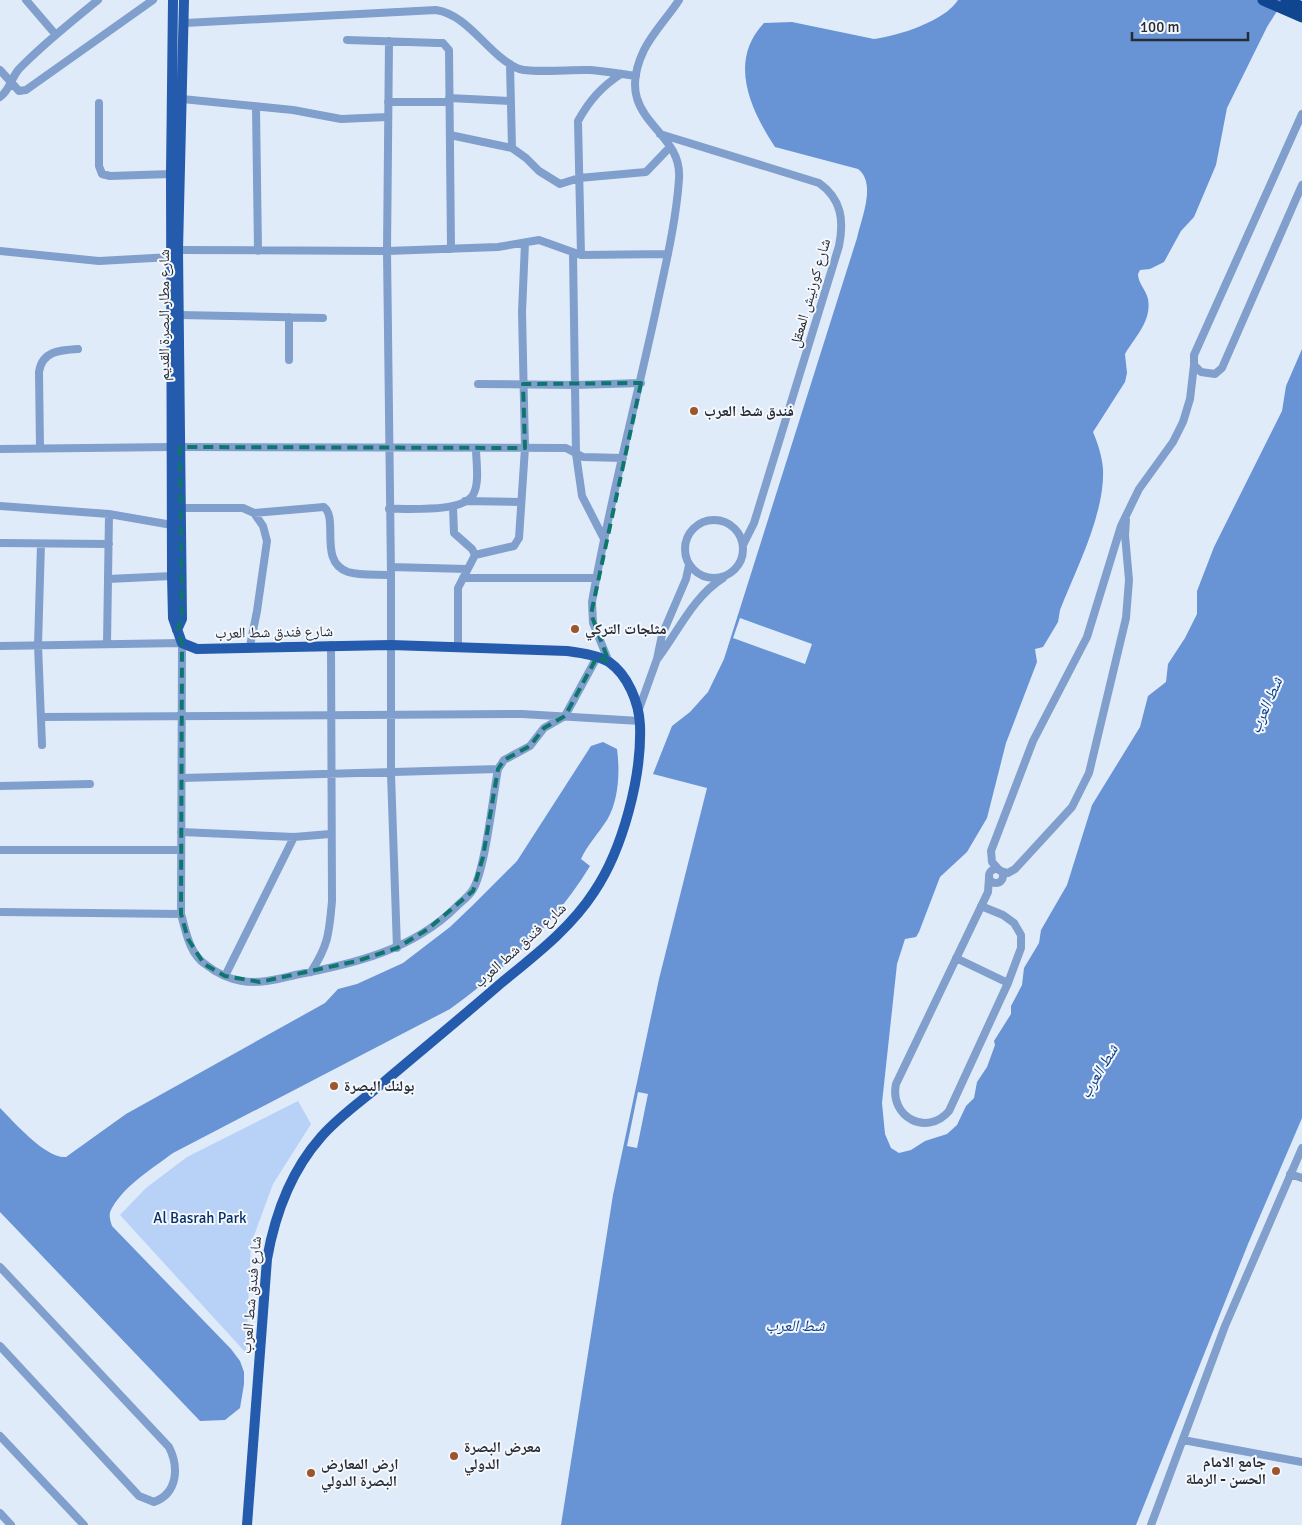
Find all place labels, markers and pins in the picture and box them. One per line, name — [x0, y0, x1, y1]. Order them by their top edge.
place label: فندق شط العرب — [704, 402, 794, 420]
marker: فندق شط العرب — [688, 405, 700, 417]
place label: مثلجات التركي — [585, 620, 667, 641]
marker: مثلجات التركي — [569, 623, 581, 635]
place label: بولنك البصرة — [344, 1077, 414, 1095]
marker: بولنك البصرة — [328, 1080, 340, 1092]
place label: معرض البصرة الدولي — [464, 1438, 541, 1476]
marker: معرض البصرة الدولي — [448, 1450, 460, 1462]
place label: جامع الامام الحسن - الرملة — [1186, 1453, 1266, 1488]
place label: ارض المعارض البصرة الدولي — [321, 1455, 399, 1493]
marker: جامع الامام الحسن - الرملة — [1270, 1465, 1282, 1477]
marker: ارض المعارض البصرة الدولي — [305, 1467, 317, 1479]

